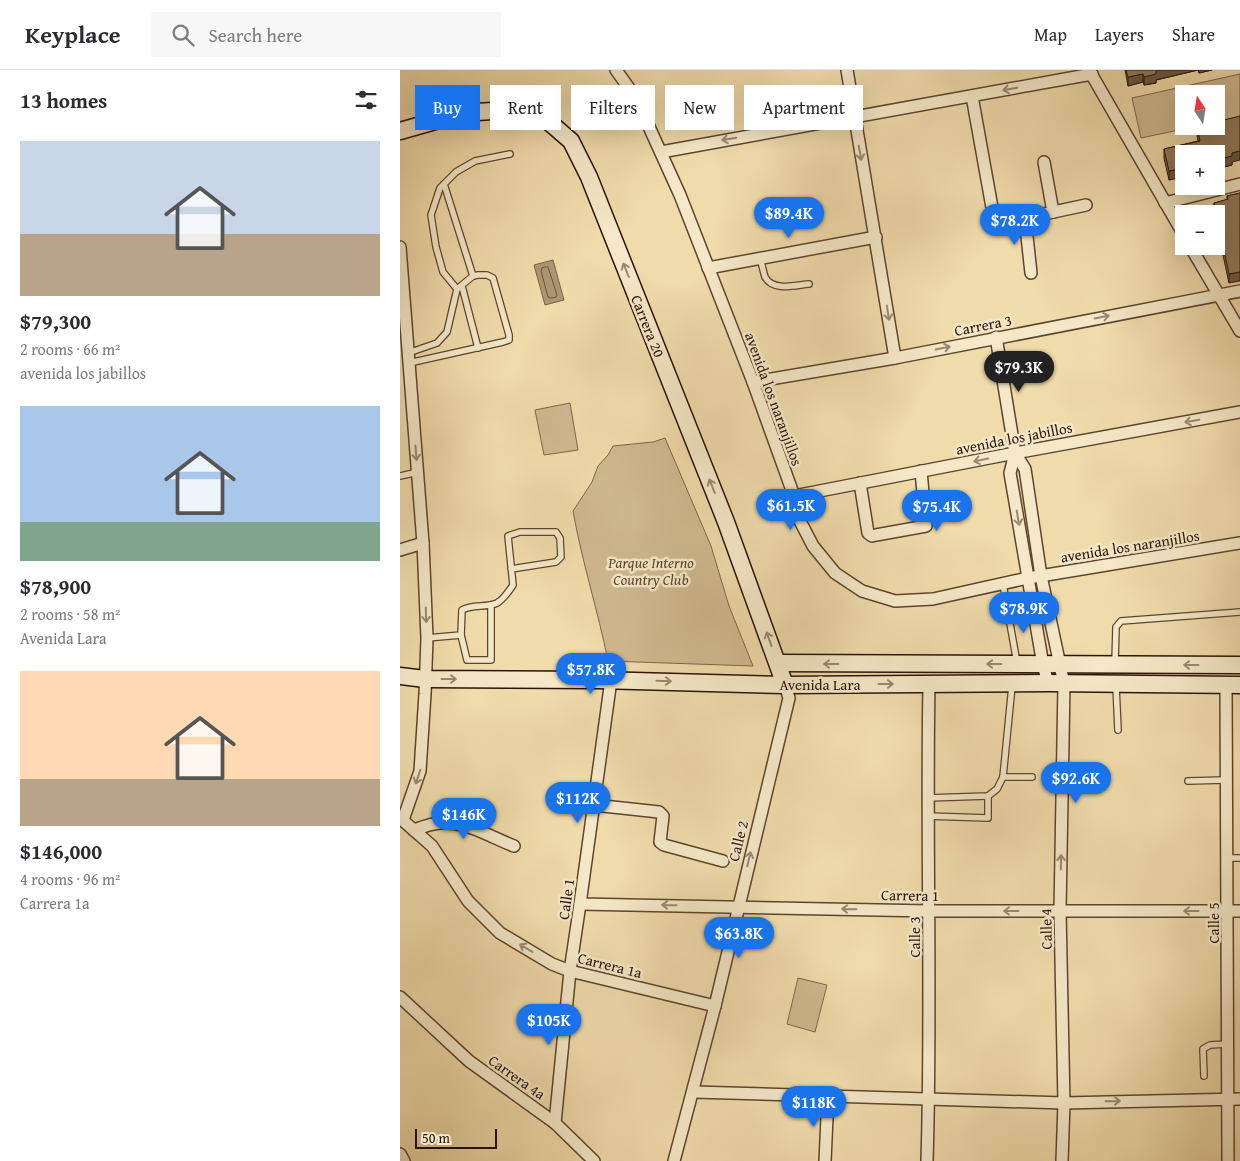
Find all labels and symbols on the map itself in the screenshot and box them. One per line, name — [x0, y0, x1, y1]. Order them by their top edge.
one-way arrow — [1002, 85, 1018, 94]
north arrow — [1175, 85, 1225, 135]
one-way arrow — [722, 135, 738, 145]
one-way arrow — [856, 144, 866, 160]
pin: $89.4K — [748, 196, 830, 239]
pin: $78.2K — [974, 204, 1056, 246]
one-way arrow — [621, 263, 630, 278]
street label: Carrera 20 — [626, 292, 670, 360]
one-way arrow — [883, 304, 893, 320]
street label: Carrera 3 — [952, 309, 1014, 341]
one-way arrow — [1094, 312, 1110, 322]
street label: avenida los naranjillos — [740, 329, 808, 469]
one-way arrow — [934, 343, 950, 353]
pin: $79.3K — [978, 350, 1060, 393]
street label: avenida los jabillos — [954, 416, 1074, 460]
one-way arrow — [1184, 416, 1200, 426]
one-way arrow — [412, 445, 421, 461]
one-way arrow — [973, 455, 989, 465]
one-way arrow — [707, 479, 716, 495]
pin: $61.5K — [750, 488, 832, 531]
pin: $75.4K — [896, 490, 978, 532]
one-way arrow — [1013, 509, 1023, 525]
street label: avenida los naranjillos — [1059, 525, 1201, 567]
park label: Parque Interno Country Club — [607, 552, 694, 590]
pin: $78.9K — [983, 592, 1065, 634]
one-way arrow — [421, 607, 430, 623]
one-way arrow — [764, 631, 773, 647]
pin: $57.8K — [550, 652, 632, 695]
one-way arrow — [824, 659, 840, 669]
one-way arrow — [986, 660, 1002, 669]
one-way arrow — [1184, 660, 1200, 670]
one-way arrow — [440, 674, 456, 684]
street label: Avenida Lara — [779, 674, 861, 695]
one-way arrow — [655, 676, 671, 686]
one-way arrow — [878, 679, 894, 689]
pin: $92.6K — [1035, 762, 1117, 804]
one-way arrow — [413, 769, 422, 784]
pin: $112K — [543, 782, 613, 824]
pin: $146K — [429, 798, 499, 840]
street label: Calle 2 — [723, 818, 753, 864]
one-way arrow — [745, 852, 754, 868]
one-way arrow — [1057, 854, 1066, 870]
street label: Calle 1 — [553, 877, 579, 921]
street label: Carrera 1 — [881, 884, 939, 906]
one-way arrow — [661, 900, 678, 910]
street label: Calle 5 — [1203, 902, 1224, 944]
one-way arrow — [841, 904, 858, 914]
one-way arrow — [1004, 906, 1020, 916]
one-way arrow — [1184, 906, 1200, 916]
street label: Calle 4 — [1035, 908, 1057, 950]
pin: $63.8K — [698, 916, 780, 959]
street label: Calle 3 — [904, 916, 925, 958]
one-way arrow — [520, 943, 534, 953]
street label: Carrera 1a — [576, 947, 644, 983]
pin: $105K — [514, 1004, 584, 1046]
street label: Carrera 4a — [484, 1050, 550, 1104]
pin: $118K — [779, 1086, 849, 1128]
one-way arrow — [1105, 1097, 1121, 1106]
scale bar — [415, 1126, 498, 1149]

